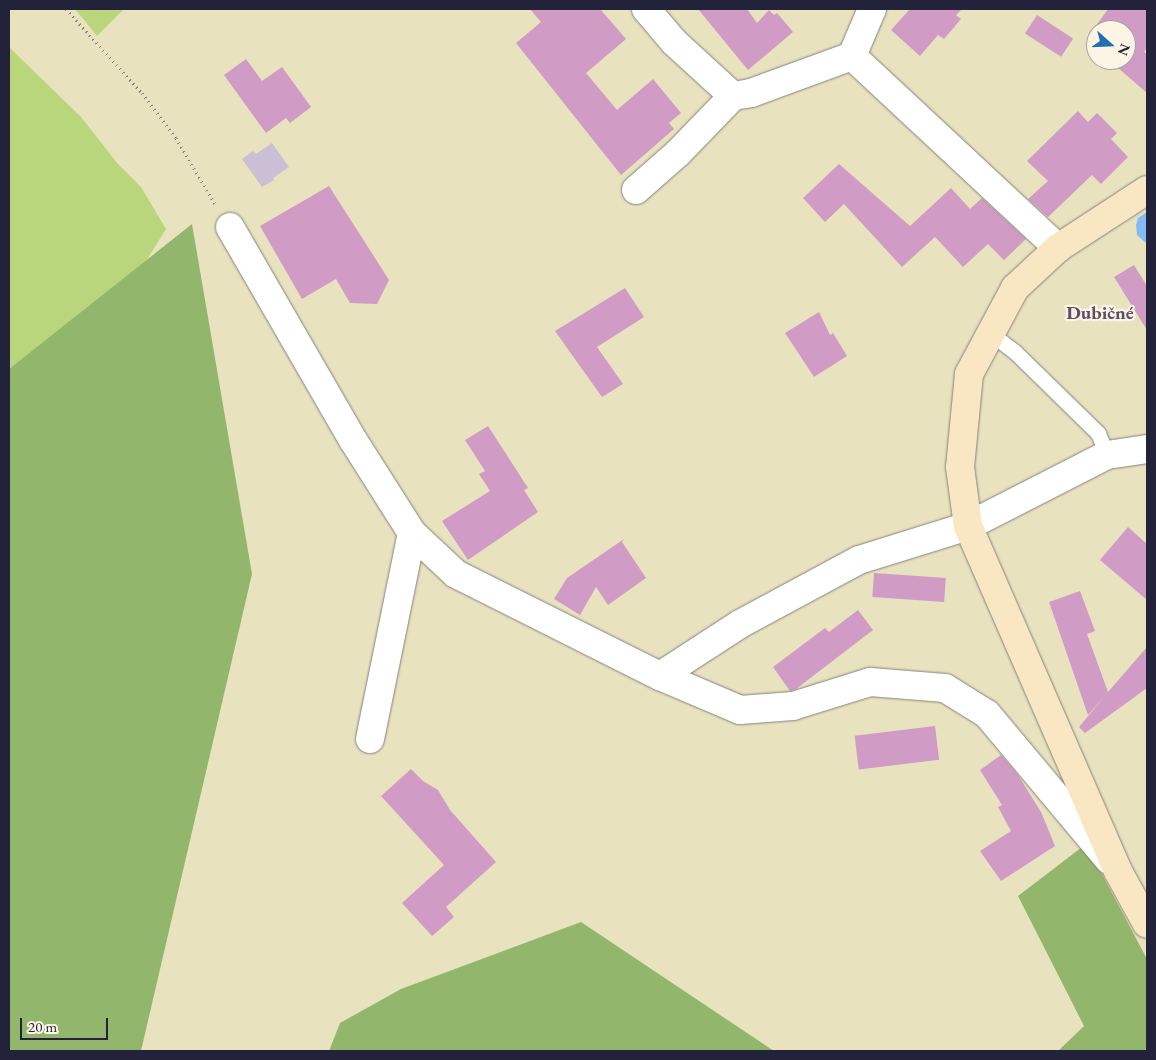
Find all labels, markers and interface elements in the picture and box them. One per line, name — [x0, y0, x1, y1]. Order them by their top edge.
north arrow — [1086, 20, 1136, 70]
text: N — [1114, 41, 1135, 58]
district label: Dubičné — [1066, 302, 1134, 324]
scale bar — [22, 1008, 110, 1040]
text: 20 m — [28, 1017, 57, 1036]

